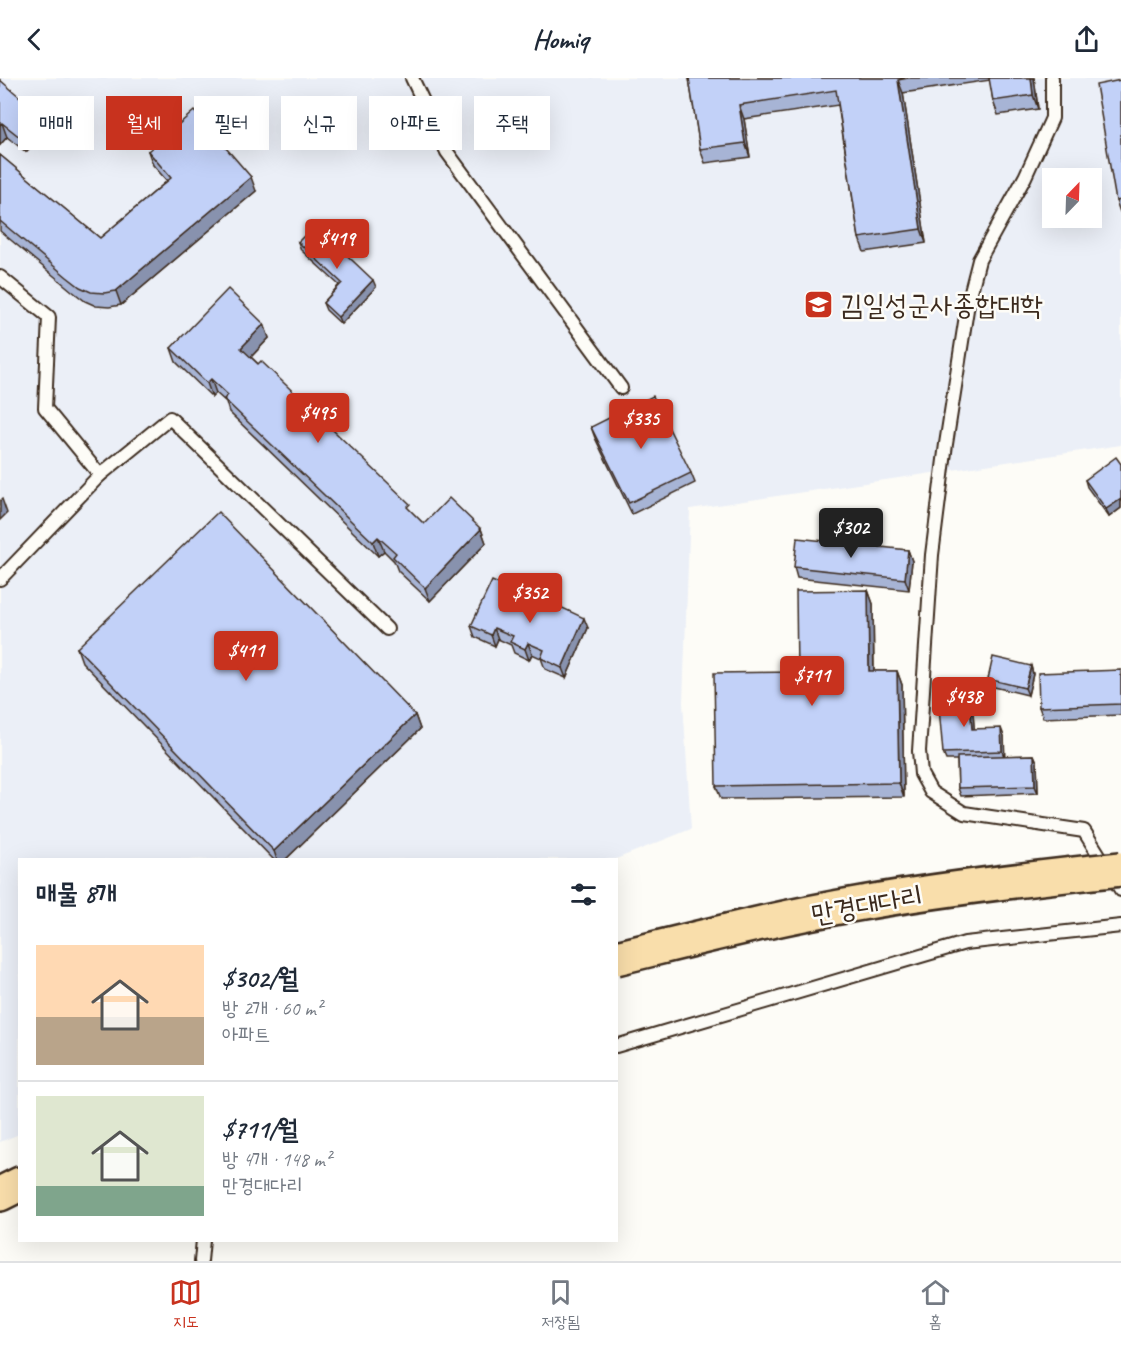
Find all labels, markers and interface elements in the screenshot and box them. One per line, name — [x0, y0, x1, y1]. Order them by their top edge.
text: Homiq — [532, 22, 589, 56]
icon: back — [18, 23, 51, 56]
icon: share — [1070, 23, 1103, 56]
chip: 매매 — [18, 96, 94, 150]
chip: 월세 — [106, 96, 182, 150]
chip: 필터 — [194, 96, 269, 150]
chip: 신규 — [281, 96, 357, 150]
chip: 아파트 — [369, 96, 462, 150]
chip: 주택 — [474, 96, 550, 150]
north arrow — [1042, 168, 1102, 228]
map controls — [1042, 168, 1102, 228]
pin: $419 — [301, 219, 373, 270]
text: $419 — [319, 226, 355, 251]
place label: 김일성군사종합대학 — [840, 287, 1043, 322]
school or university icon: 김일성군사종합대학 — [803, 288, 835, 320]
pin: $495 — [282, 393, 354, 444]
pin: $335 — [605, 399, 677, 450]
text: $495 — [300, 400, 336, 425]
text: $335 — [623, 406, 659, 431]
pin: $302 — [815, 508, 887, 559]
text: $302 — [833, 515, 869, 540]
pin: $352 — [494, 573, 566, 624]
text: $352 — [512, 580, 548, 605]
pin: $411 — [210, 631, 282, 682]
text: $411 — [228, 638, 264, 663]
pin: $711 — [776, 656, 848, 707]
text: $711 — [794, 663, 830, 688]
pin: $438 — [928, 677, 1000, 728]
text: $438 — [946, 684, 982, 709]
text: 매물 8개 — [36, 877, 117, 910]
street label: 만경대다리 — [809, 877, 926, 932]
icon: filters — [567, 878, 600, 911]
text: $302/월 — [222, 962, 298, 995]
icon: home — [84, 969, 156, 1041]
text: 방 2개 · 60 m² — [222, 996, 322, 1021]
text: 아파트 — [222, 1022, 270, 1047]
text: $711/월 — [222, 1113, 298, 1146]
icon: home — [84, 1120, 156, 1192]
text: 방 4개 · 148 m² — [222, 1147, 331, 1172]
text: 만경대다리 — [222, 1173, 302, 1198]
tab: 지도 — [169, 1276, 202, 1332]
tab: 저장됨 — [541, 1276, 580, 1332]
tab: 홈 — [919, 1276, 952, 1332]

